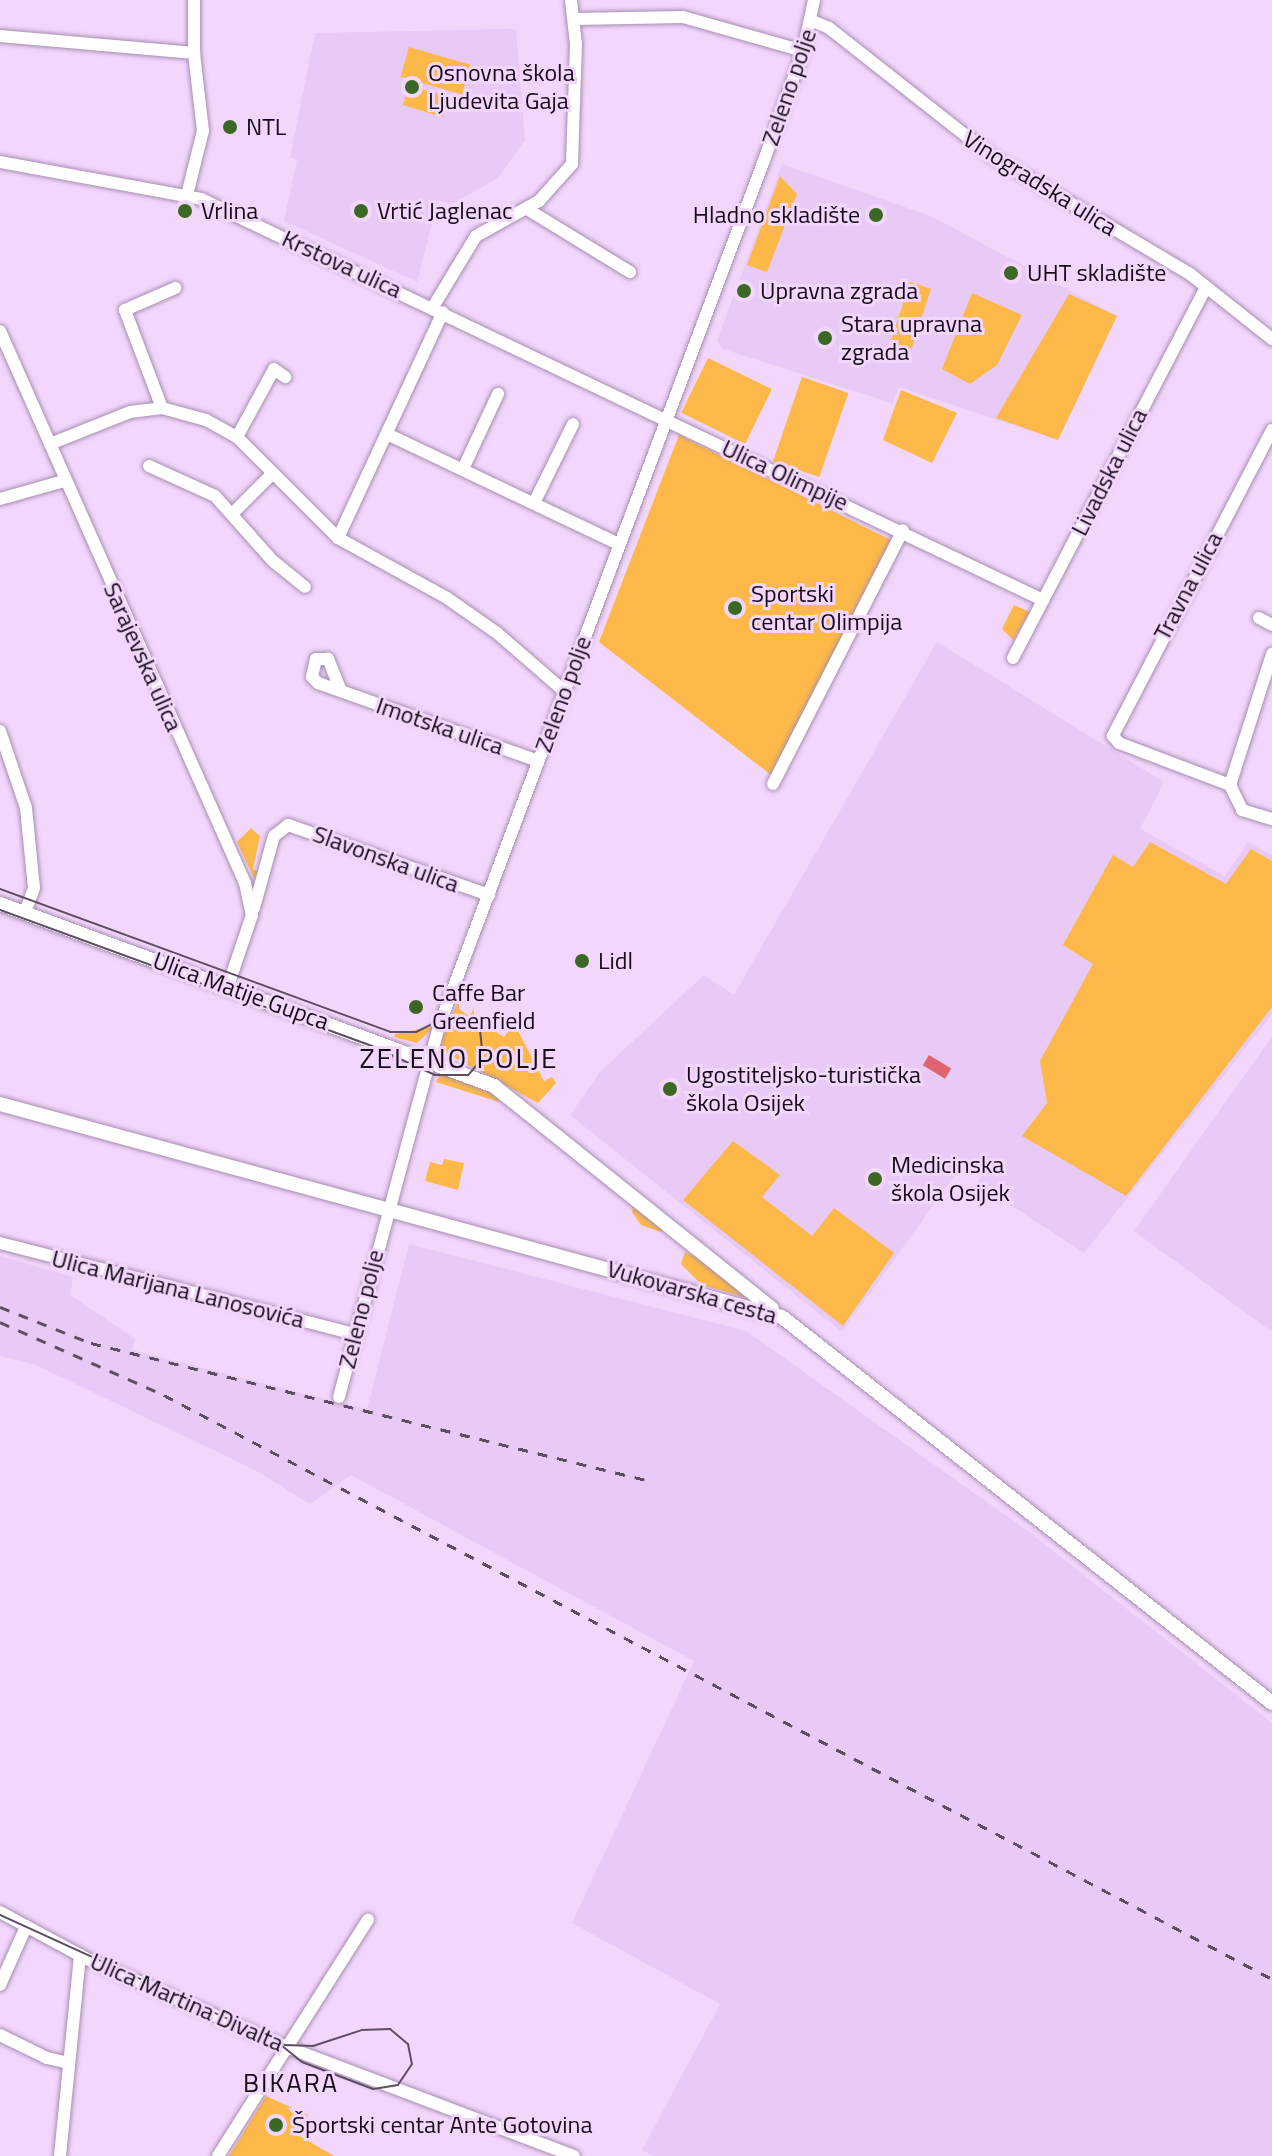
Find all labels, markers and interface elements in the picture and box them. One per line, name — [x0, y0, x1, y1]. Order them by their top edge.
street label: Zeleno polje — [756, 25, 822, 149]
place label: Osnovna škola Ljudevita Gaja — [428, 59, 575, 115]
marker: Osnovna škola Ljudevita Gaja — [403, 78, 421, 96]
place label: NTL — [246, 113, 286, 141]
marker: NTL — [221, 118, 239, 136]
street label: Vinogradska ulica — [958, 124, 1122, 242]
place label: Vrlina — [201, 197, 258, 225]
place label: Vrtić Jaglenac — [377, 197, 512, 225]
place label: Hladno skladište — [693, 201, 860, 229]
marker: Vrlina — [176, 202, 194, 220]
marker: Vrtić Jaglenac — [352, 202, 370, 220]
marker: Hladno skladište — [867, 206, 885, 224]
street label: Krstova ulica — [278, 224, 406, 304]
place label: UHT skladište — [1027, 259, 1166, 287]
marker: UHT skladište — [1002, 264, 1020, 282]
place label: Upravna zgrada — [760, 277, 918, 305]
marker: Upravna zgrada — [735, 282, 753, 300]
place label: Stara upravna zgrada — [841, 310, 982, 366]
marker: Stara upravna zgrada — [816, 329, 834, 347]
street label: Livadska ulica — [1065, 404, 1153, 540]
street label: Ulica Olimpije — [717, 433, 853, 517]
street label: Travna ulica — [1147, 527, 1229, 645]
street label: Sarajevska ulica — [97, 578, 189, 736]
place label: Sportski centar Olimpija — [751, 580, 902, 636]
marker: Sportski centar Olimpija — [726, 599, 744, 617]
street label: Zeleno polje — [529, 632, 597, 756]
street label: Imotska ulica — [372, 691, 508, 761]
street label: Slavonska ulica — [309, 819, 463, 899]
street label: Ulica Matije Gupca — [149, 946, 333, 1036]
place label: Lidl — [598, 947, 633, 975]
marker: Lidl — [573, 952, 591, 970]
place label: Caffe Bar Greenfield — [432, 979, 536, 1035]
marker: Caffe Bar Greenfield — [407, 998, 425, 1016]
district label: ZELENO POLJE — [359, 1041, 559, 1075]
place label: Ugostiteljsko-turistička škola Osijek — [686, 1061, 921, 1117]
marker: Ugostiteljsko-turistička škola Osijek — [661, 1080, 679, 1098]
place label: Medicinska škola Osijek — [891, 1151, 1010, 1207]
marker: Medicinska škola Osijek — [866, 1170, 884, 1188]
street label: Ulica Marijana Lanosovića — [49, 1244, 307, 1334]
street label: Zeleno polje — [332, 1247, 390, 1371]
street label: Vukovarska cesta — [604, 1254, 780, 1330]
street label: Ulica Martina Divalta — [86, 1946, 288, 2058]
district label: BIKARA — [243, 2067, 339, 2099]
place label: Športski centar Ante Gotovina — [292, 2111, 592, 2139]
marker: Športski centar Ante Gotovina — [267, 2116, 285, 2134]

